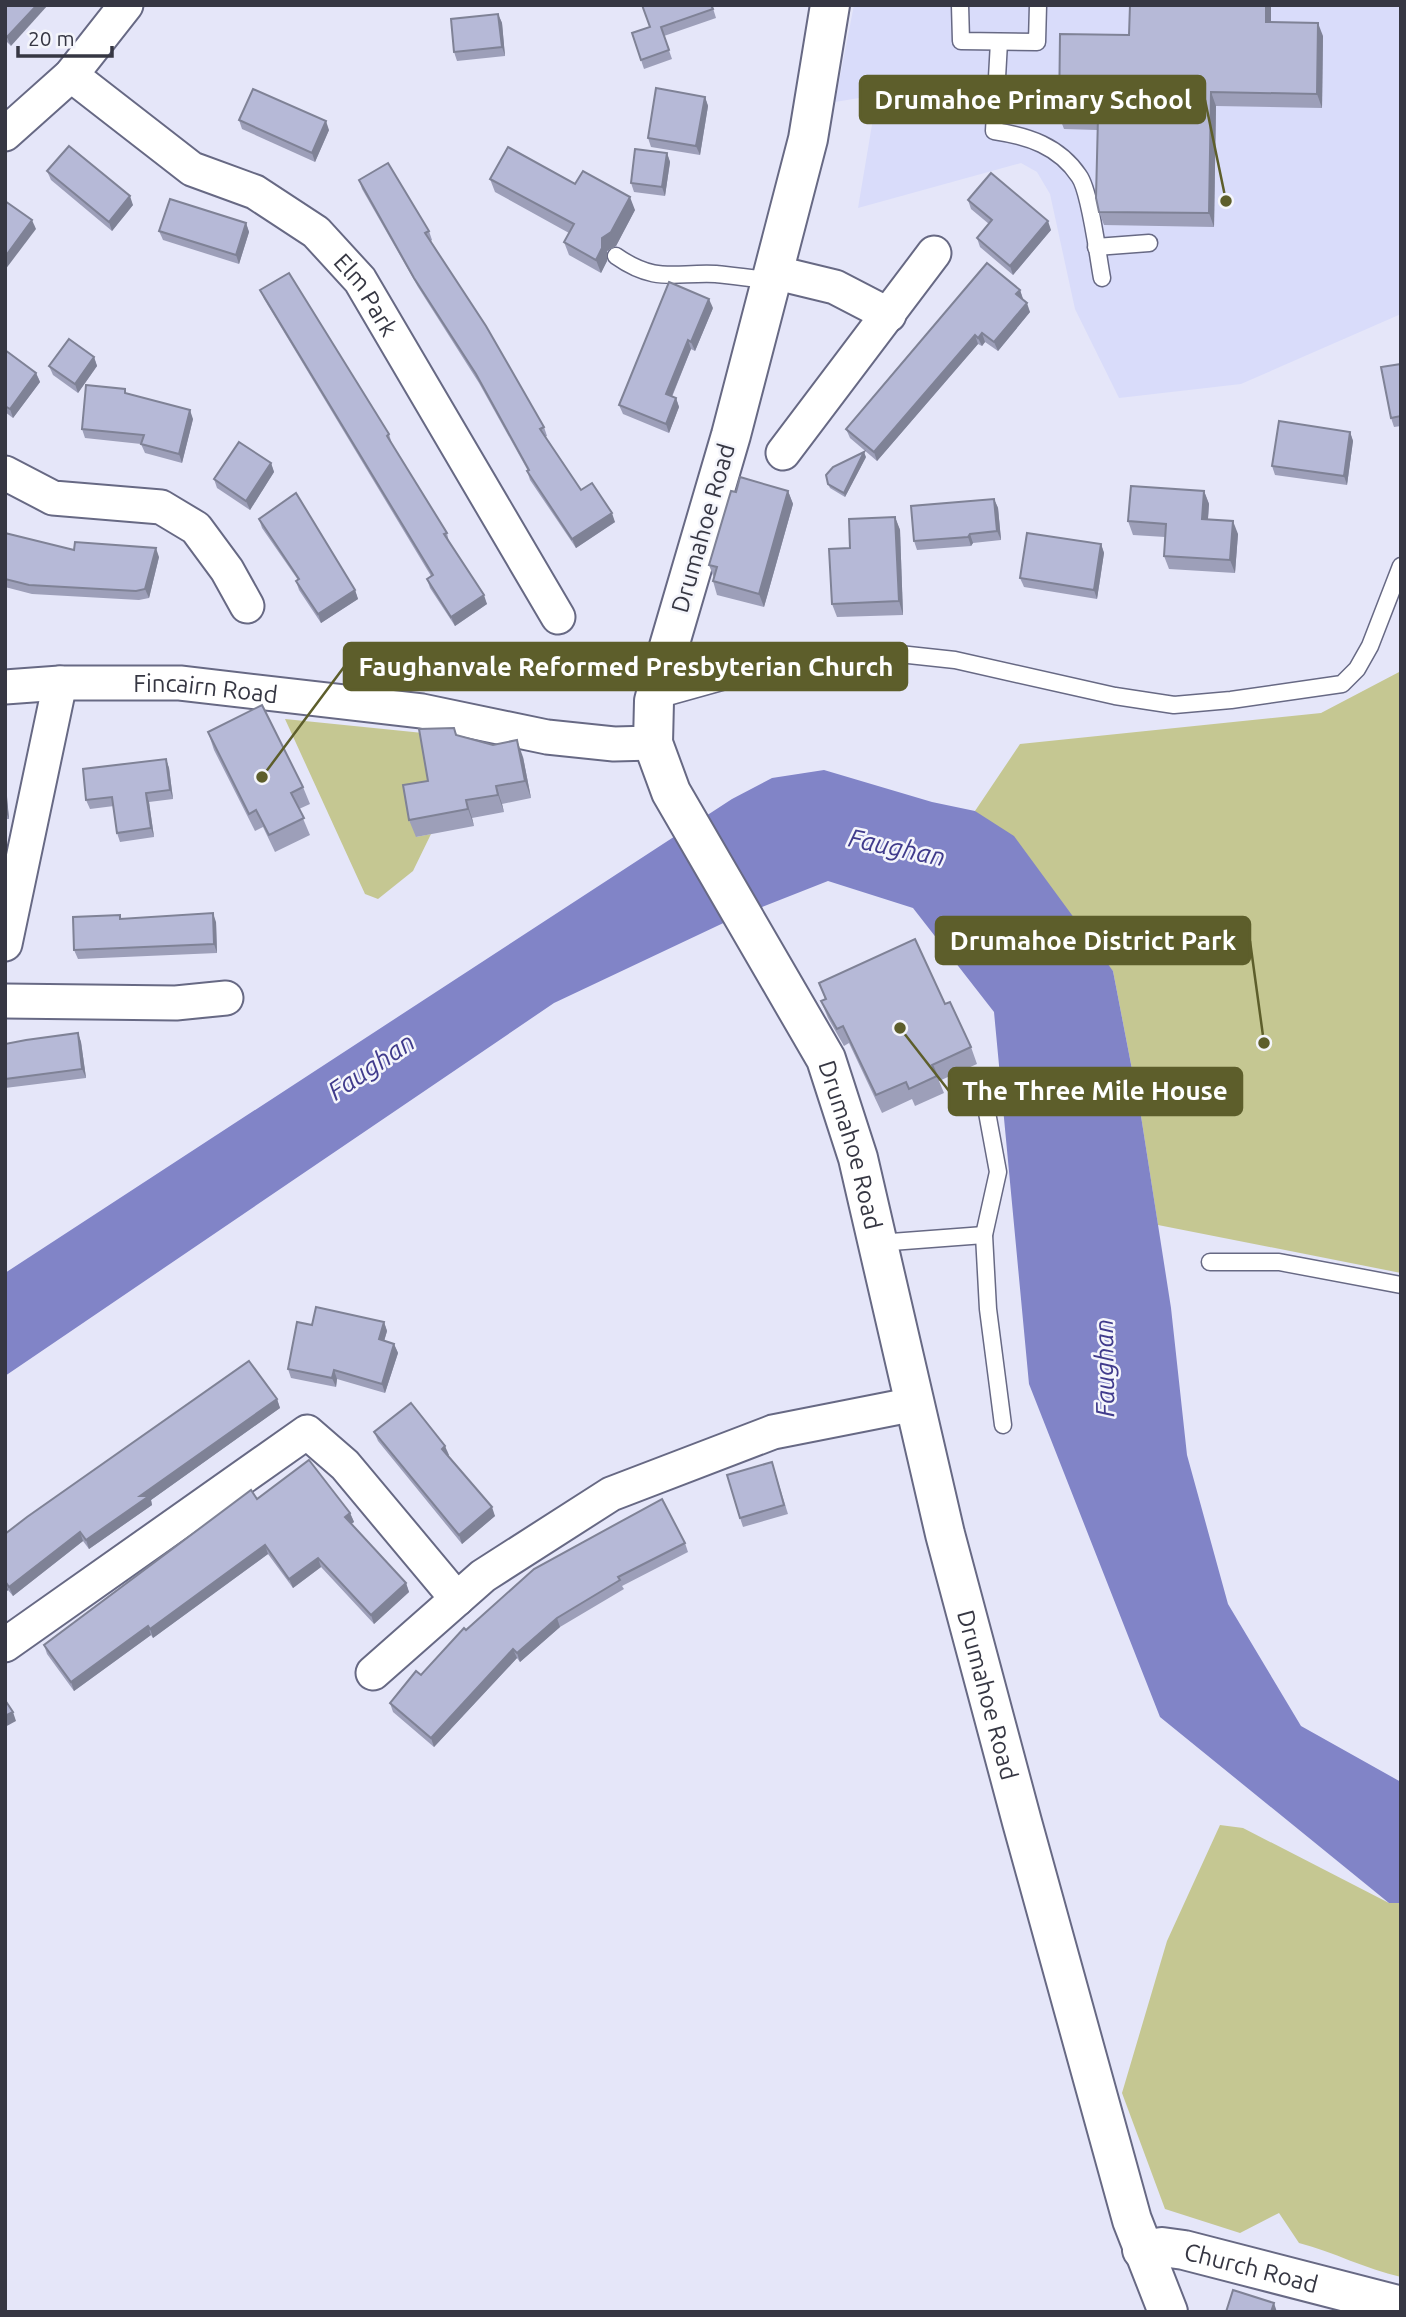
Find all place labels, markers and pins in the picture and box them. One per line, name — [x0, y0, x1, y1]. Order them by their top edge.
callout: Drumahoe Primary School — [860, 76, 1205, 123]
callout: Faughanvale Reformed Presbyterian Church — [344, 643, 907, 690]
callout: Drumahoe District Park — [936, 917, 1250, 964]
callout: The Three Mile House — [949, 1068, 1242, 1115]

